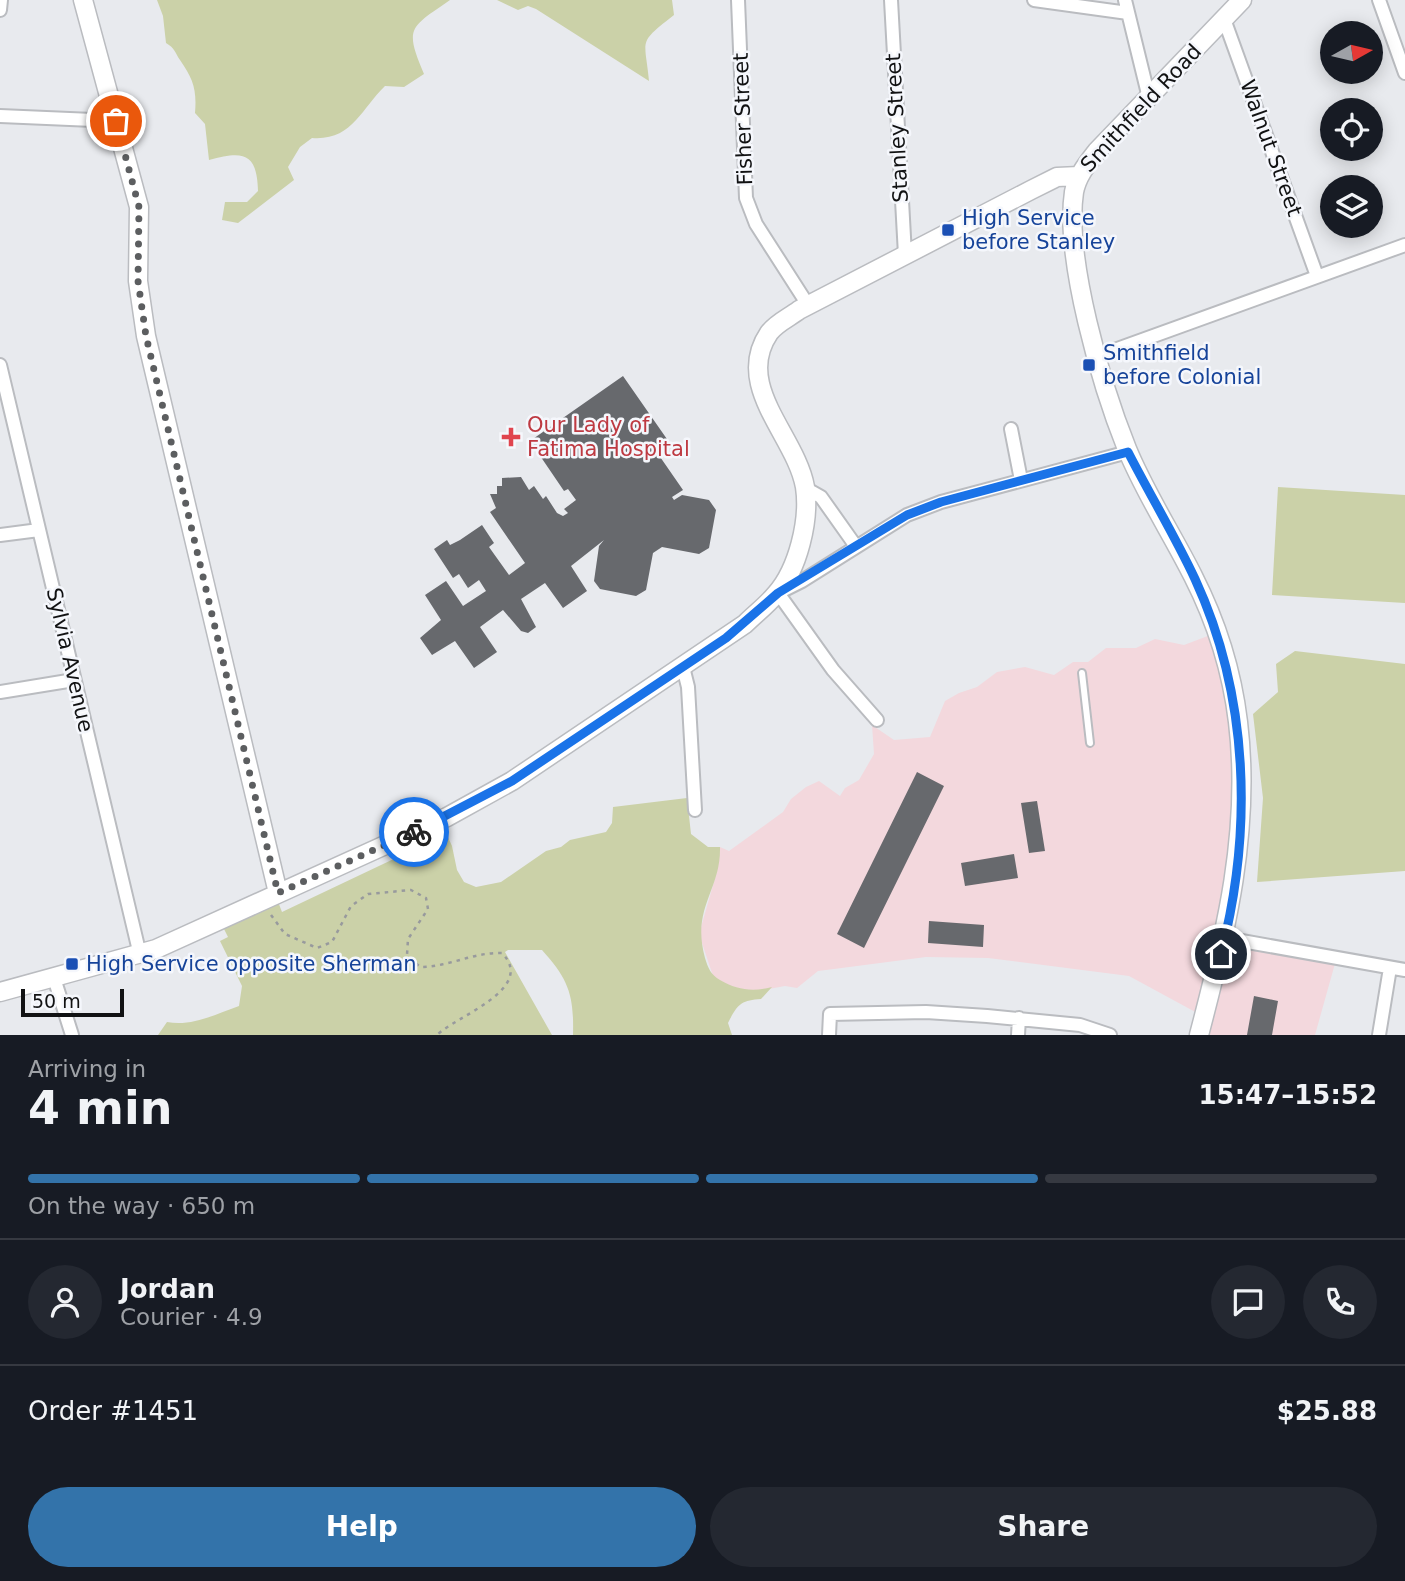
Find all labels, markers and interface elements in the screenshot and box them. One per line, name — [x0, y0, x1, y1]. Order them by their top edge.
north arrow — [1320, 21, 1382, 84]
map controls — [1320, 21, 1383, 238]
street label: Smithfield Road — [1076, 39, 1206, 177]
street label: Fisher Street — [729, 52, 757, 186]
street label: Stanley Street — [881, 53, 913, 203]
street label: Walnut Street — [1235, 76, 1307, 220]
pin — [86, 91, 146, 151]
button: locate — [1320, 98, 1383, 161]
icon: bag — [97, 102, 135, 140]
button: layers — [1320, 175, 1383, 238]
place label: High Service before Stanley — [962, 206, 1115, 254]
marker: High Service before Stanley — [940, 222, 956, 238]
place label: Smithfield before Colonial — [1103, 341, 1261, 389]
marker: Smithfield before Colonial — [1081, 357, 1097, 373]
place label: Our Lady of Fatima Hospital — [527, 413, 690, 461]
marker: Our Lady of Fatima Hospital — [501, 427, 521, 447]
street label: Sylvia Avenue — [42, 585, 98, 735]
courier — [379, 797, 449, 867]
icon: bike — [395, 813, 433, 851]
pin — [1191, 924, 1251, 984]
icon: home — [1202, 935, 1240, 973]
place label: High Service opposite Sherman — [86, 952, 417, 976]
marker: High Service opposite Sherman — [64, 956, 80, 972]
scale bar — [21, 986, 124, 1018]
text: 50 m — [32, 990, 81, 1012]
text: Arriving in — [28, 1056, 146, 1082]
text: 15:47–15:52 — [1198, 1080, 1377, 1110]
text: 4 min — [28, 1081, 172, 1135]
text: On the way · 650 m — [28, 1193, 255, 1219]
button: person — [28, 1265, 102, 1339]
button: chat — [1211, 1265, 1285, 1339]
button: phone — [1303, 1265, 1377, 1339]
text: Jordan — [120, 1274, 215, 1304]
text: Courier · 4.9 — [120, 1304, 263, 1330]
text: Order #1451 — [28, 1396, 198, 1426]
text: $25.88 — [1277, 1396, 1377, 1426]
button: Help — [28, 1487, 696, 1567]
button: Share — [710, 1487, 1377, 1567]

